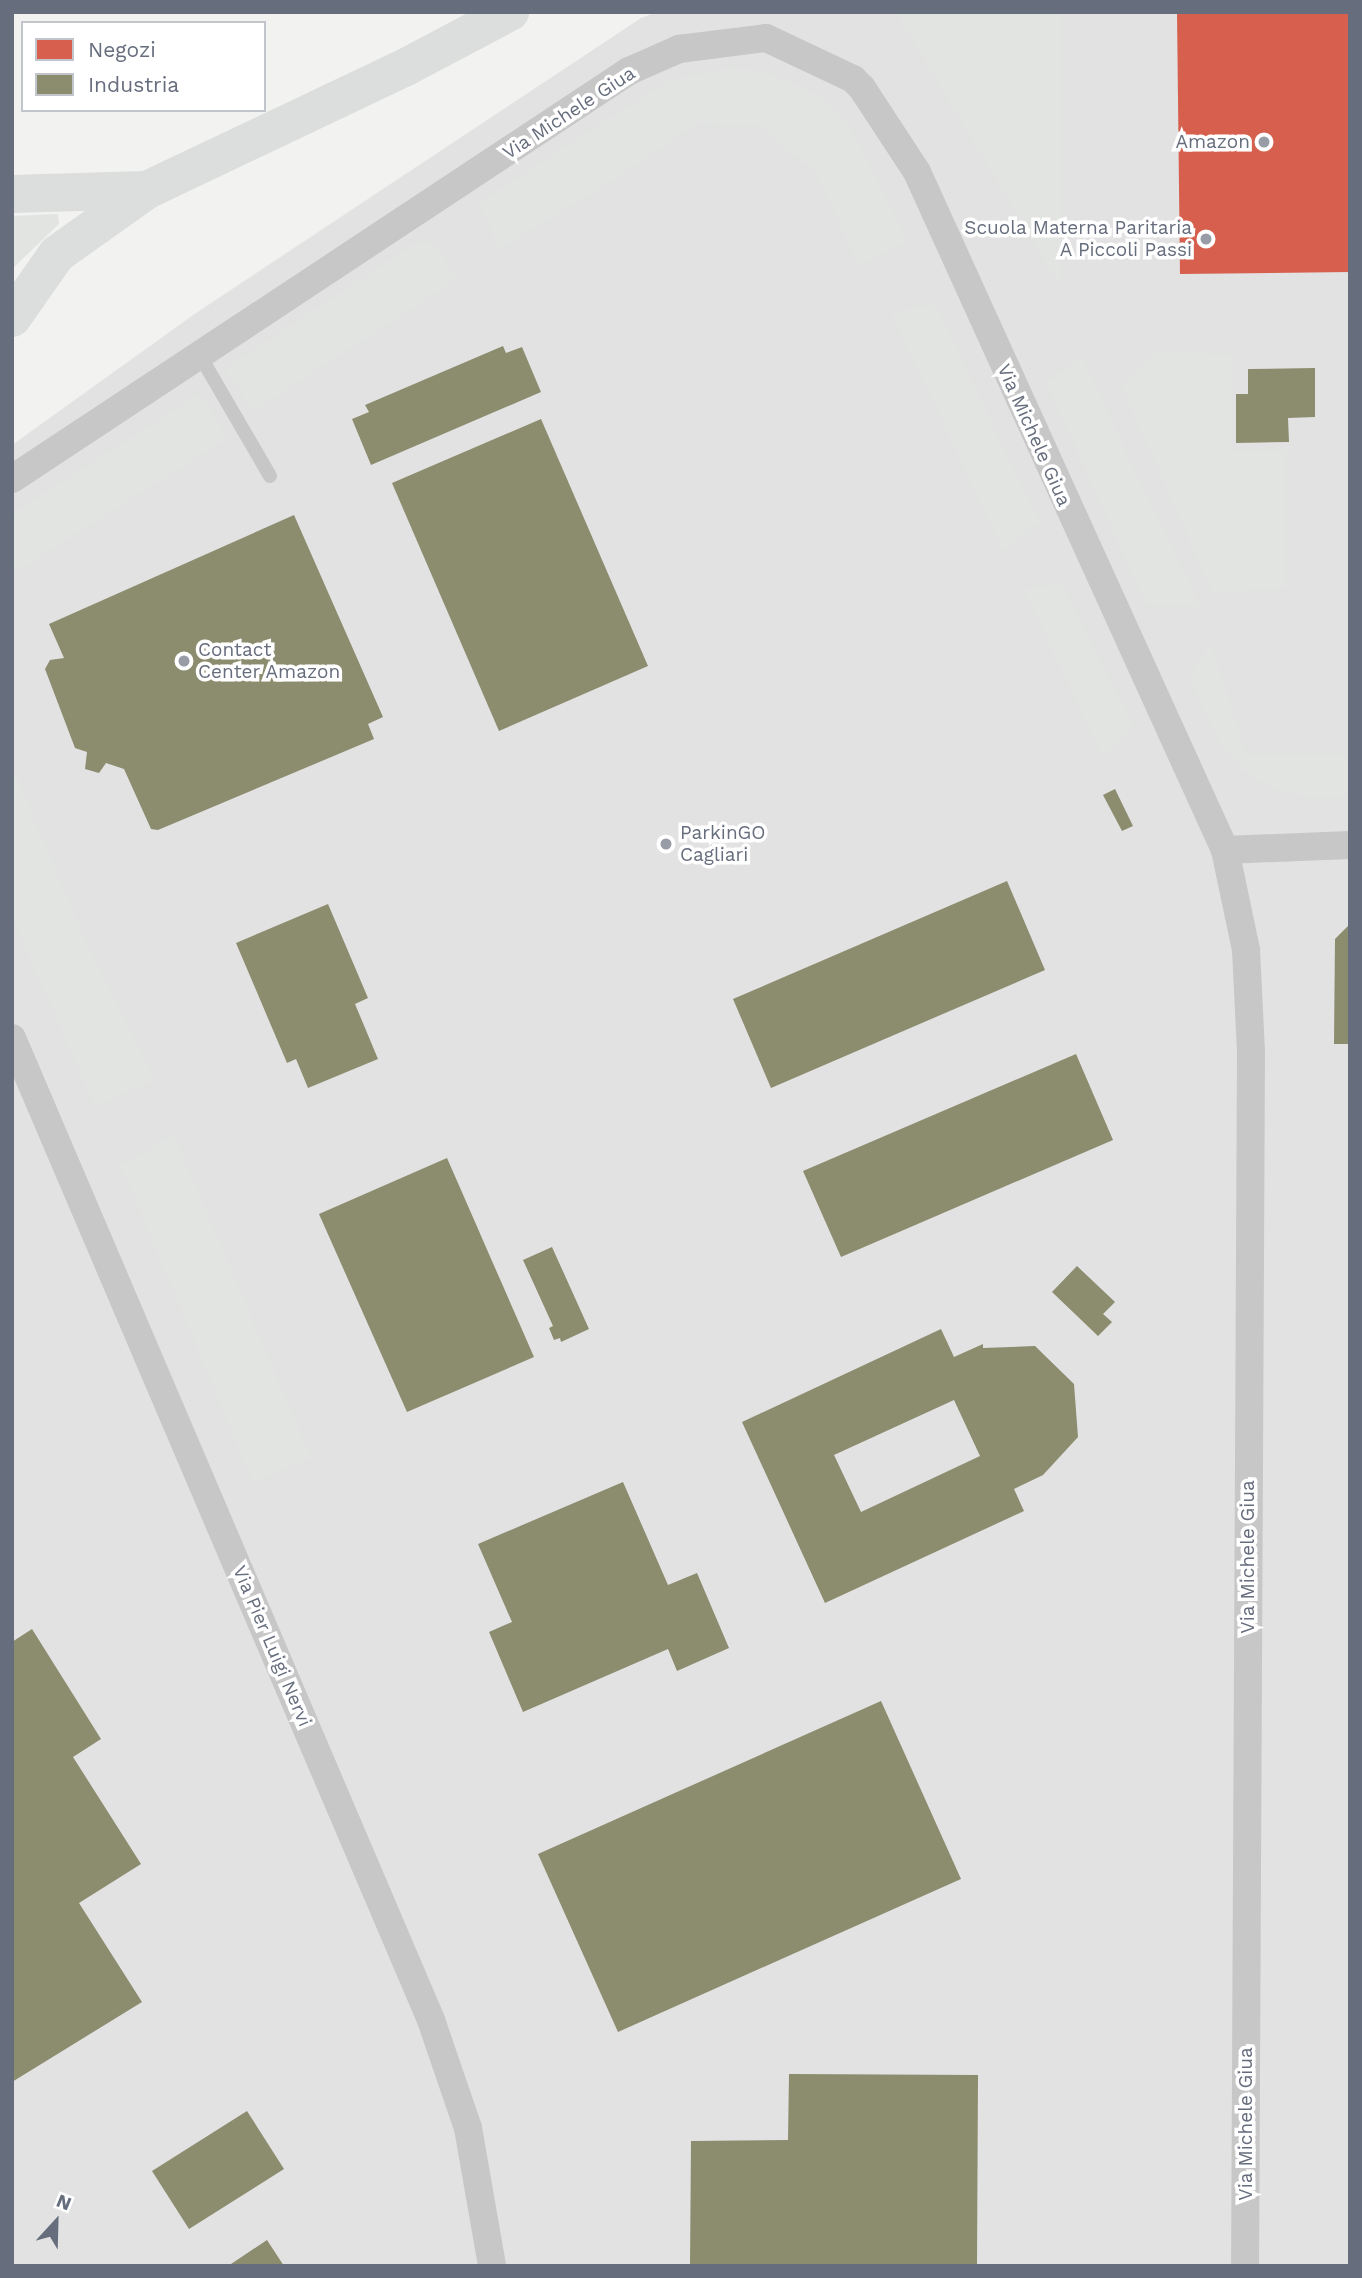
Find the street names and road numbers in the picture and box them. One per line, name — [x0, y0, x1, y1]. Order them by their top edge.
street label: Via Michele Giua — [498, 62, 640, 164]
street label: Via Michele Giua — [992, 360, 1076, 510]
street label: Via Michele Giua — [1237, 1480, 1259, 1634]
street label: Via Pier Luigi Nervi — [228, 1562, 316, 1730]
street label: Via Michele Giua — [1235, 2047, 1257, 2201]

